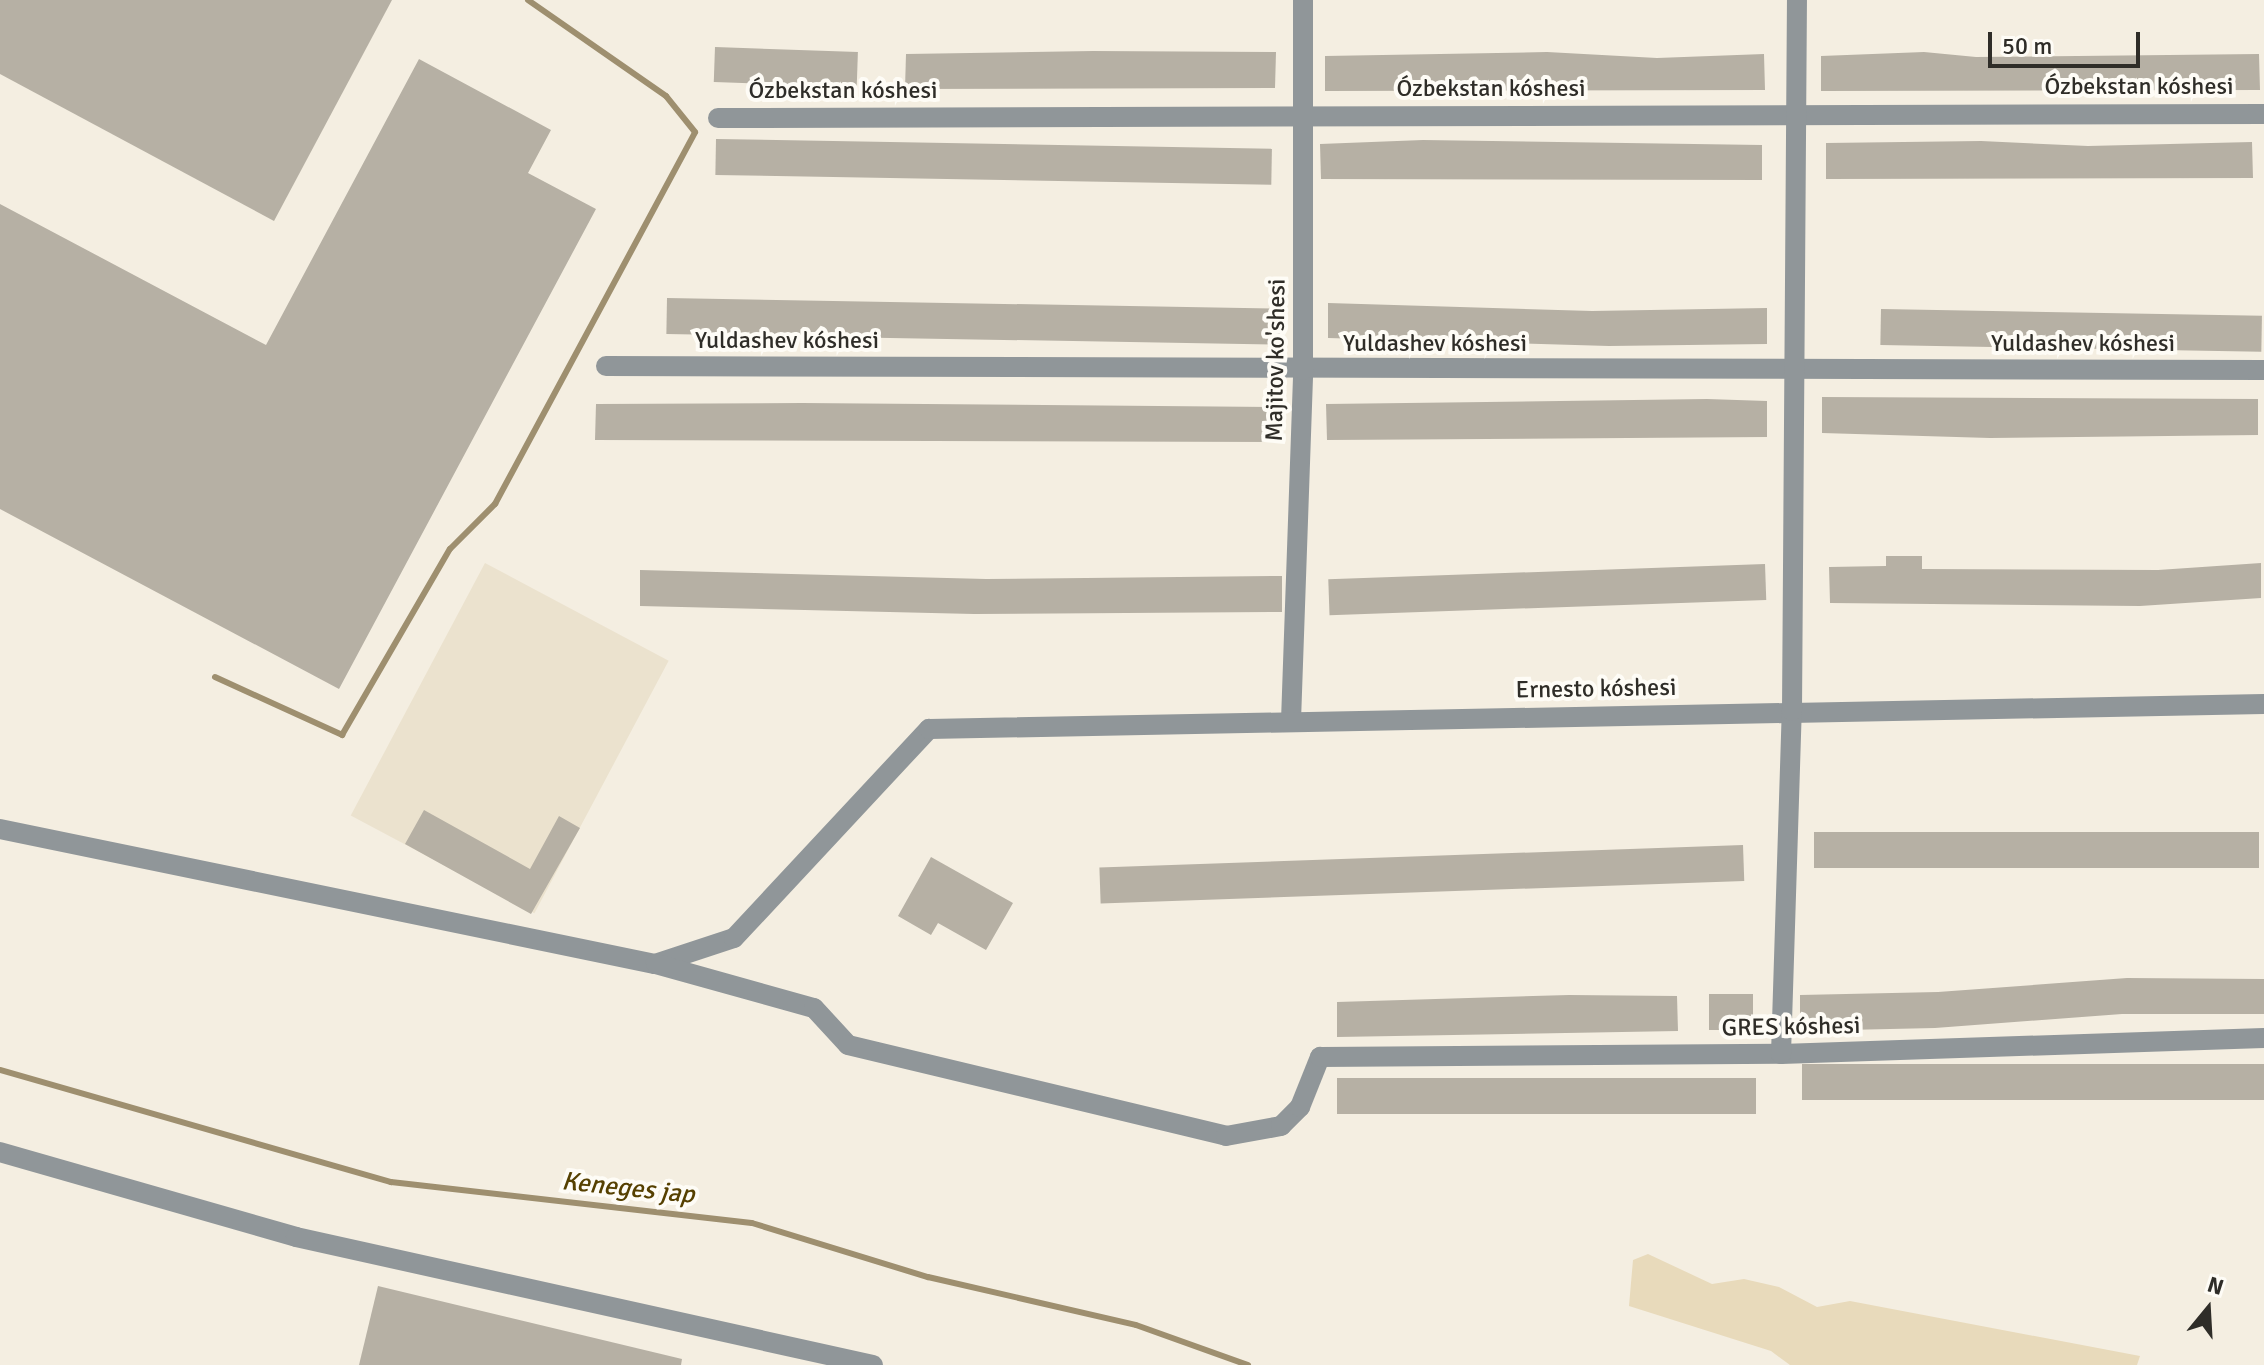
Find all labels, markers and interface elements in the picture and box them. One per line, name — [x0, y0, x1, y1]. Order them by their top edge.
scale bar — [1992, 16, 2144, 66]
text: 50 m — [2002, 31, 2052, 61]
street label: Ózbekstan kóshesi — [2045, 73, 2233, 101]
street label: Ózbekstan kóshesi — [1397, 75, 1585, 103]
street label: Ózbekstan kóshesi — [749, 77, 937, 105]
street label: Majitov ko'shesi — [1260, 278, 1292, 442]
street label: Yuldashev kóshesi — [695, 327, 879, 355]
street label: Yuldashev kóshesi — [1343, 330, 1527, 358]
street label: Yuldashev kóshesi — [1991, 330, 2175, 358]
street label: Ernesto kóshesi — [1515, 673, 1677, 705]
street label: GRES kóshesi — [1721, 1011, 1861, 1043]
water label: Keneges jap — [560, 1167, 696, 1211]
north arrow — [2168, 1269, 2248, 1349]
text: N — [2204, 1270, 2227, 1301]

